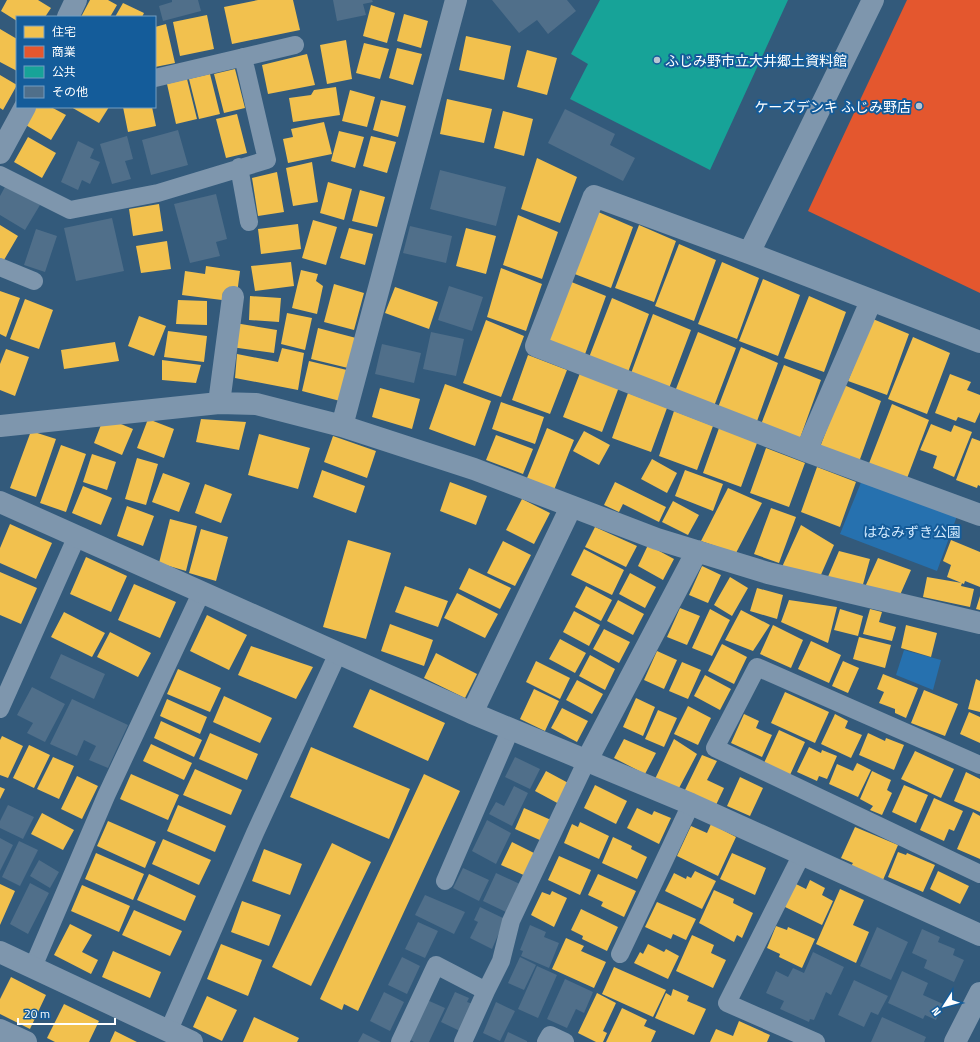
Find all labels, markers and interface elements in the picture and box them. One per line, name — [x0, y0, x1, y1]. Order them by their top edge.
legend — [16, 16, 156, 108]
text: 住宅 — [52, 22, 76, 41]
text: 商業 — [52, 42, 76, 61]
place label: ふじみ野市立大井郷土資料館 — [665, 50, 847, 71]
marker: ふじみ野市立大井郷土資料館 — [652, 55, 662, 65]
text: 公共 — [52, 62, 76, 81]
text: その他 — [52, 82, 88, 101]
place label: ケーズデンキ ふじみ野店 — [755, 96, 911, 117]
marker: ケーズデンキ ふじみ野店 — [914, 101, 924, 111]
park label: はなみずき公園 — [863, 521, 961, 542]
north arrow — [924, 986, 964, 1026]
scale bar — [18, 1000, 115, 1026]
text: 20 m — [24, 1004, 50, 1023]
text: N — [927, 1004, 945, 1020]

